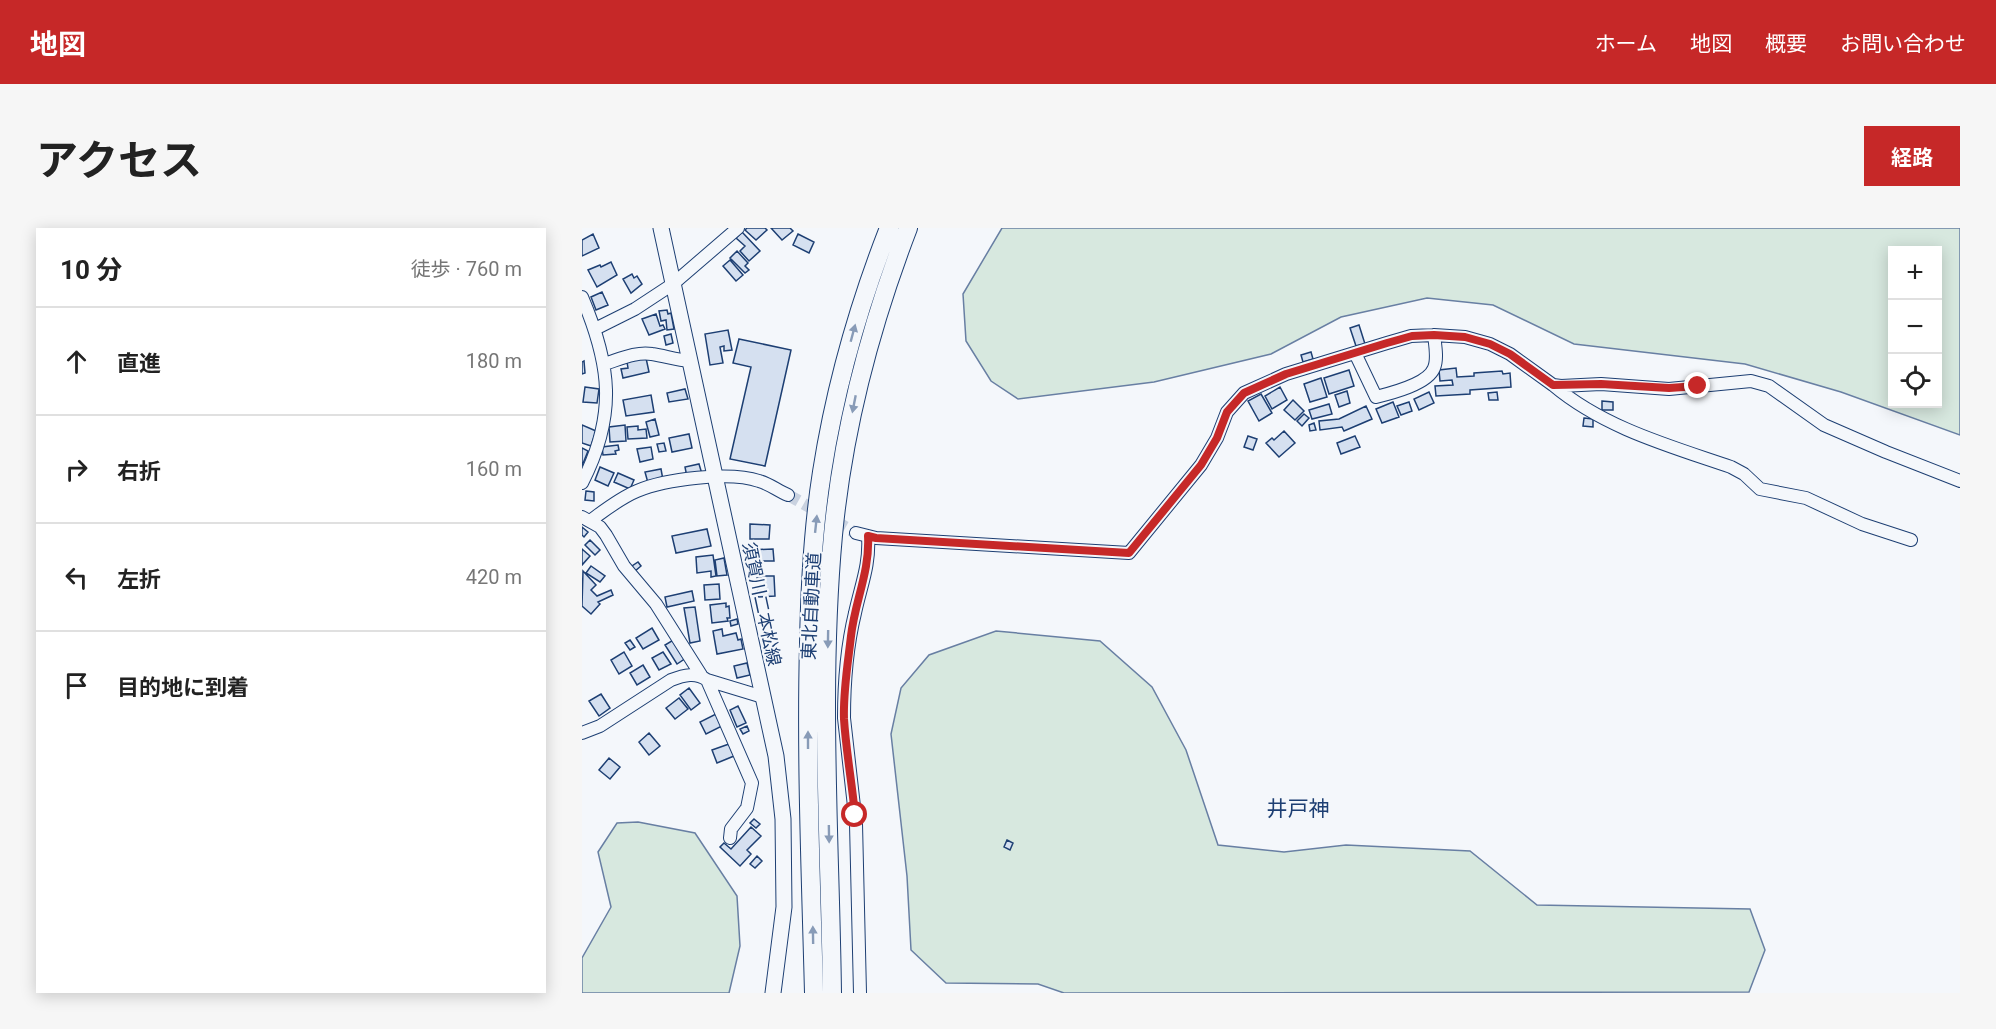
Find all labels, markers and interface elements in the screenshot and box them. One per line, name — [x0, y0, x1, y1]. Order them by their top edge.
text: 地図 — [30, 28, 86, 61]
text: ホーム — [1595, 32, 1657, 56]
text: 地図 — [1690, 32, 1732, 56]
text: 概要 — [1765, 32, 1807, 56]
text: お問い合わせ — [1840, 32, 1966, 56]
button: 経路 — [1864, 126, 1960, 186]
text: アクセス — [36, 136, 202, 185]
map controls — [1888, 246, 1942, 408]
button: + — [1888, 246, 1942, 300]
text: 10 分 — [60, 255, 122, 285]
text: 徒歩 · 760 m — [411, 257, 522, 281]
button: − — [1888, 300, 1942, 354]
one-way arrow — [849, 324, 858, 342]
icon: ahead — [60, 345, 93, 378]
text: 180 m — [466, 349, 522, 373]
text: 直進 — [117, 351, 161, 376]
button: locate — [1888, 354, 1942, 408]
route end — [1684, 372, 1710, 398]
one-way arrow — [850, 395, 859, 414]
icon: right — [60, 453, 93, 486]
text: 160 m — [466, 457, 522, 481]
text: 右折 — [117, 459, 161, 484]
one-way arrow — [811, 514, 821, 533]
street label: 須賀川二本松線 — [739, 540, 785, 668]
street label: 東北自動車道 — [798, 552, 824, 660]
icon: left — [60, 561, 93, 594]
text: 420 m — [466, 565, 522, 589]
text: 左折 — [117, 567, 161, 592]
one-way arrow — [823, 630, 832, 649]
icon: arrive — [60, 669, 93, 702]
text: 目的地に到着 — [117, 675, 249, 700]
one-way arrow — [803, 730, 813, 749]
district label: 井戸神 — [1267, 797, 1330, 821]
route start — [841, 801, 867, 827]
one-way arrow — [824, 825, 834, 844]
one-way arrow — [808, 925, 817, 944]

